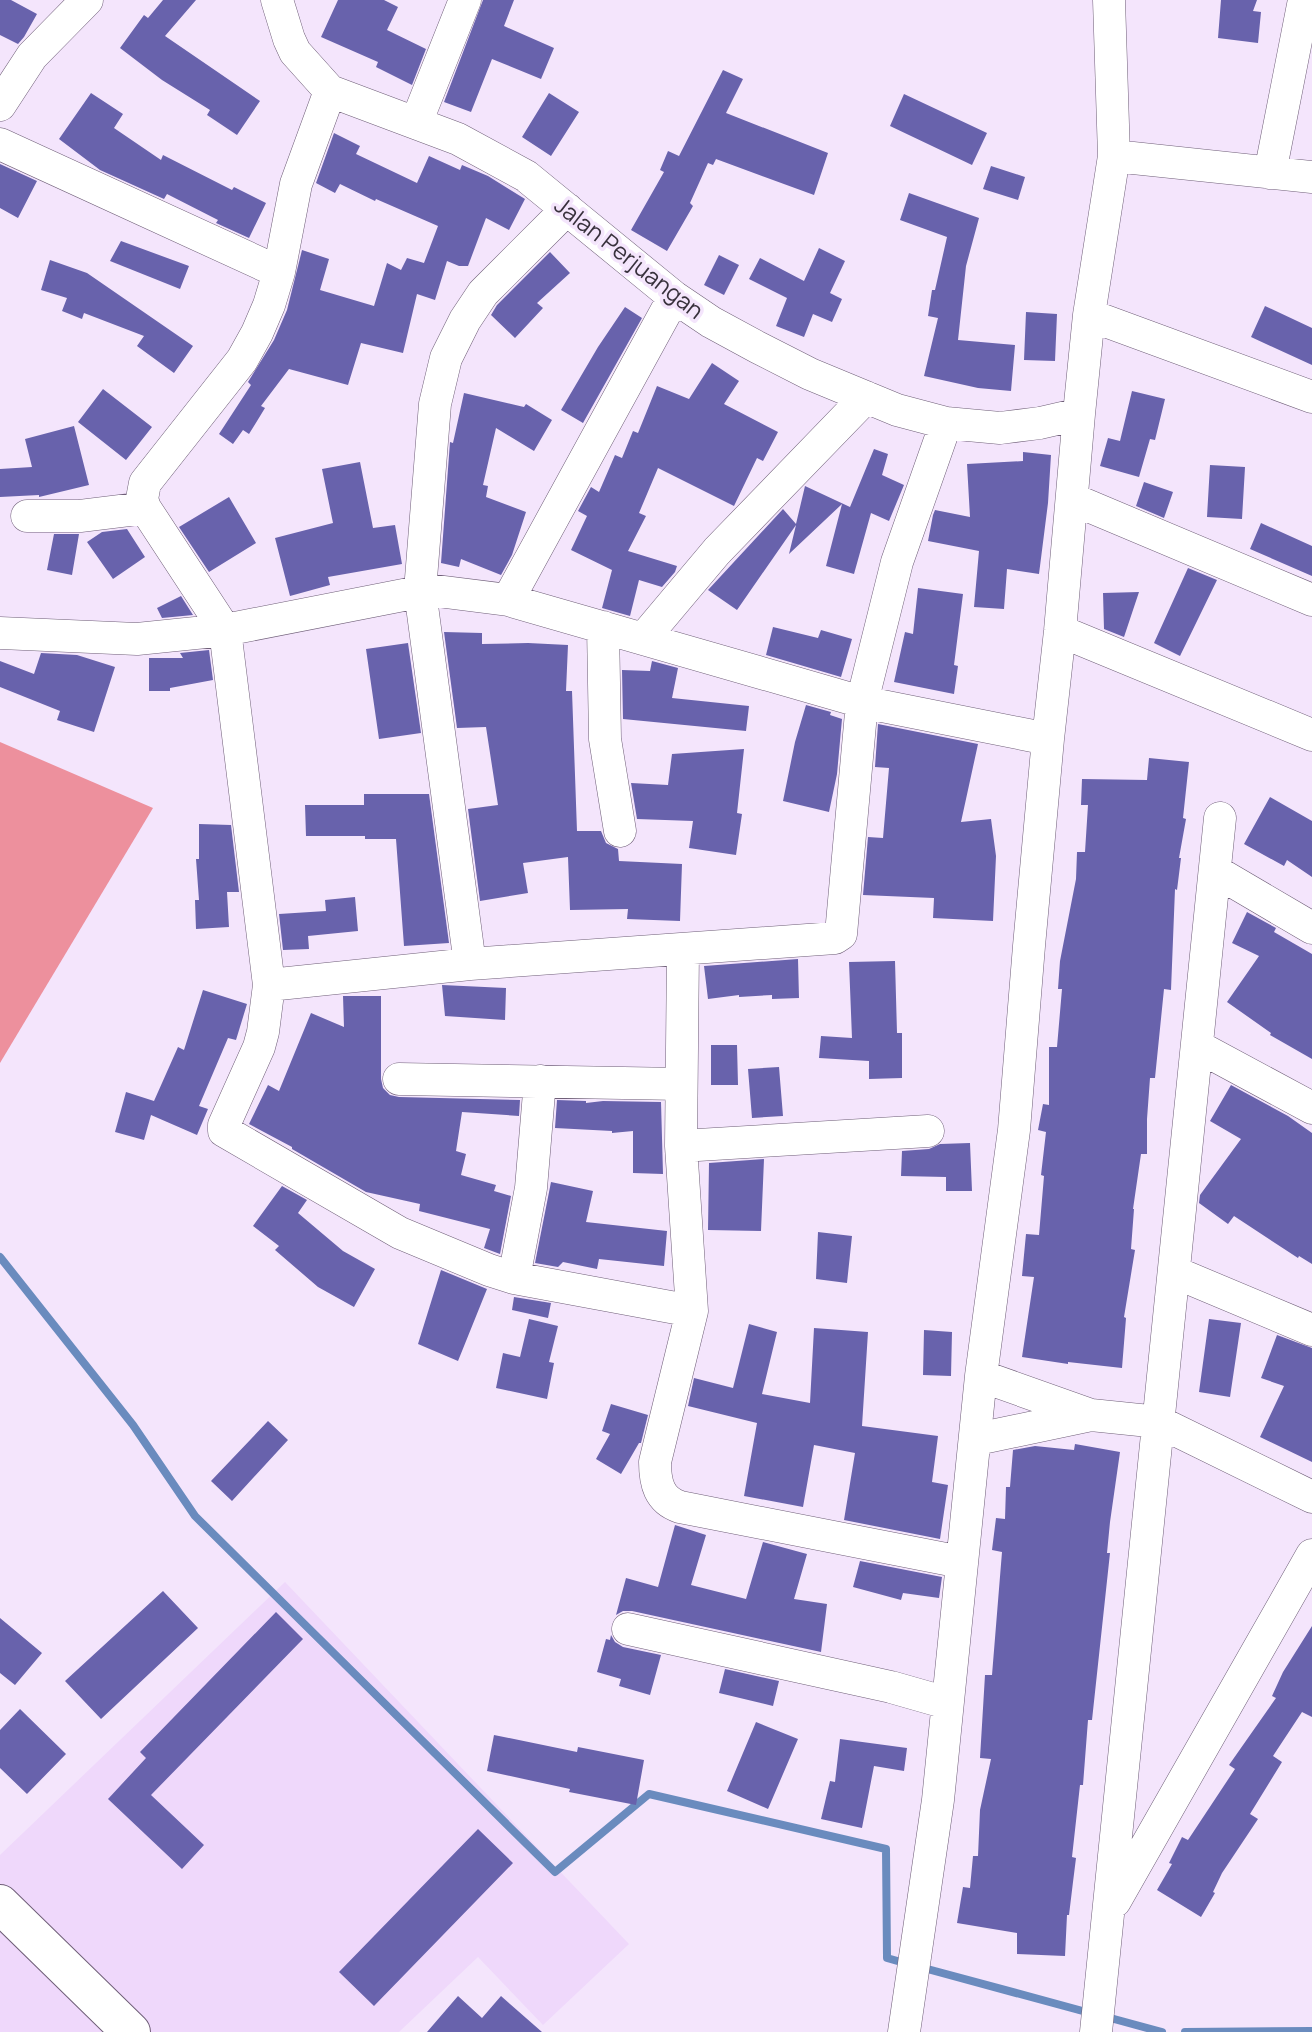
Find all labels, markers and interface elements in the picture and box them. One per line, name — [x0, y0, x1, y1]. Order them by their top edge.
street label: Jalan Perjuangan — [548, 189, 711, 326]

